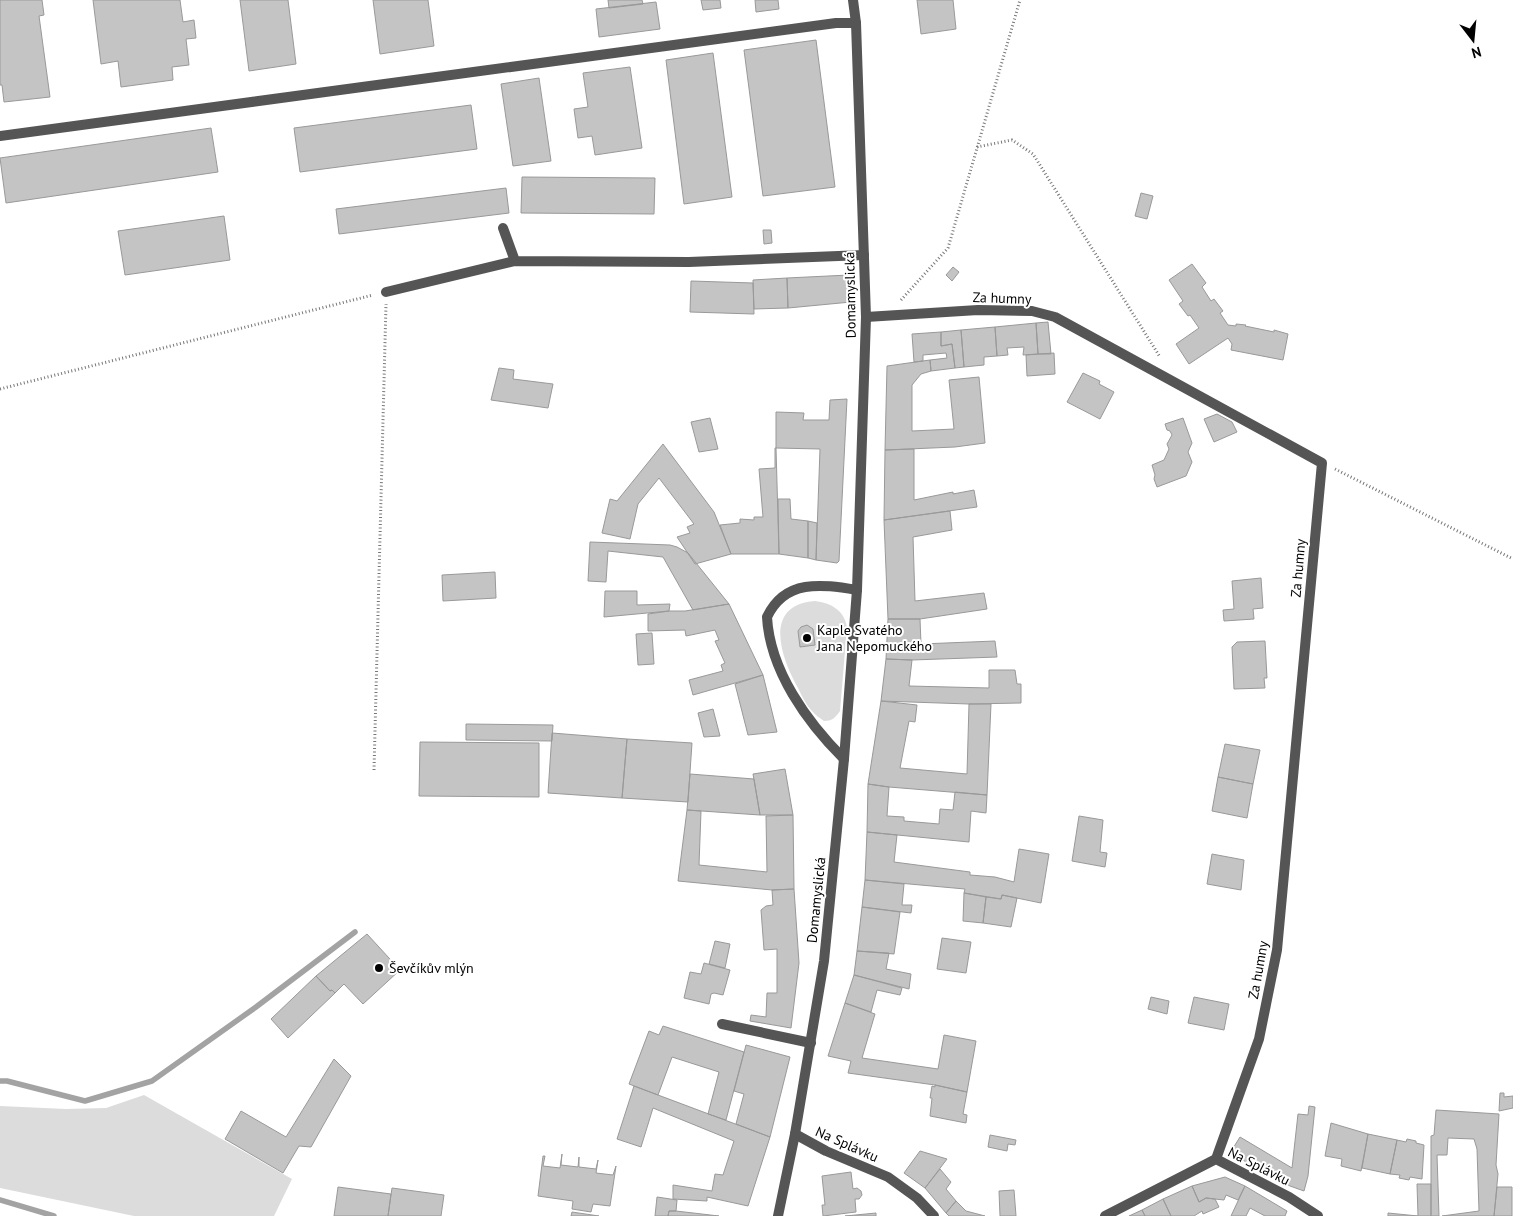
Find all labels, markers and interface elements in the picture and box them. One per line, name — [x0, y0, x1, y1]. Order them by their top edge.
north arrow — [1448, 15, 1498, 65]
text: N — [1470, 43, 1483, 62]
street label: Domamyslická — [840, 252, 860, 338]
street label: Za humny — [972, 288, 1032, 308]
street label: Za humny — [1286, 537, 1310, 598]
place label: Kaple Svatého Jana Nepomuckého — [816, 621, 932, 655]
marker: Kaple Svatého Jana Nepomuckého — [801, 632, 813, 644]
street label: Domamyslická — [803, 856, 829, 944]
street label: Za humny — [1244, 939, 1272, 1000]
place label: Ševčíkův mlýn — [389, 959, 474, 977]
marker: Ševčíkův mlýn — [373, 962, 385, 974]
street label: Na Splávku — [813, 1122, 881, 1166]
street label: Na Splávku — [1225, 1143, 1293, 1189]

